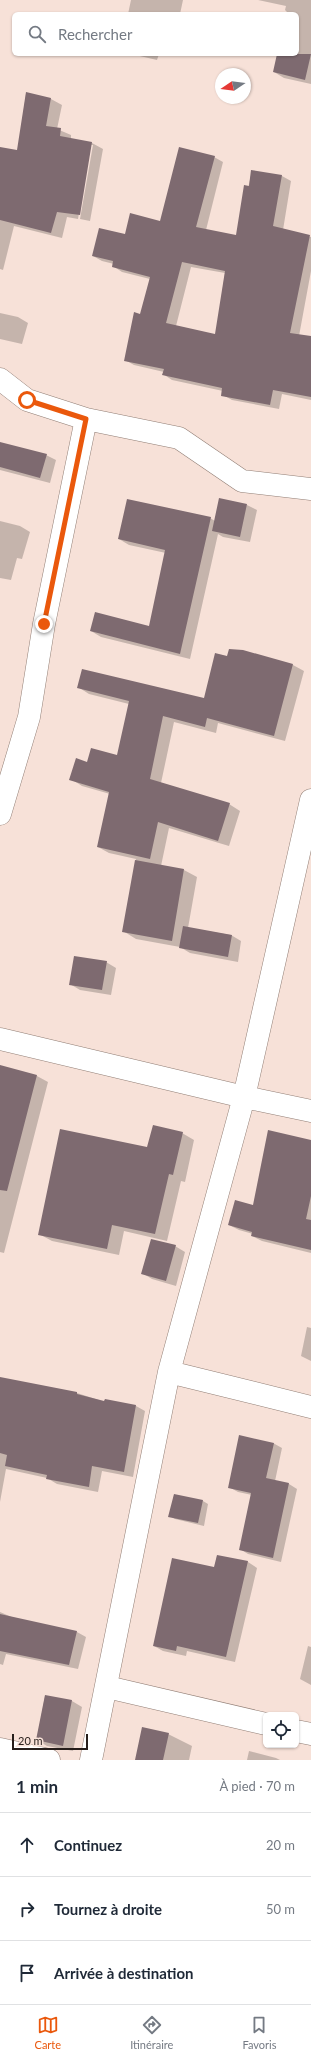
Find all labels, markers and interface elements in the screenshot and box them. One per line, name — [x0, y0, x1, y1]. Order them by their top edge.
search box — [12, 12, 299, 56]
icon: search — [26, 23, 48, 45]
text: Rechercher — [58, 25, 132, 43]
north arrow — [215, 68, 251, 104]
route start — [18, 391, 36, 409]
route end — [35, 615, 53, 633]
map controls — [263, 1712, 299, 1748]
button: locate — [263, 1712, 299, 1748]
scale bar — [12, 1732, 88, 1751]
text: 20 m — [18, 1734, 43, 1747]
text: 1 min — [16, 1776, 58, 1797]
text: À pied · 70 m — [220, 1778, 295, 1794]
icon: ahead — [16, 1834, 38, 1856]
text: Continuez — [54, 1836, 122, 1854]
text: 20 m — [266, 1837, 295, 1853]
icon: right — [16, 1898, 38, 1920]
text: Tournez à droite — [54, 1900, 162, 1918]
text: 50 m — [266, 1901, 295, 1917]
icon: arrive — [16, 1962, 38, 1984]
text: Arrivée à destination — [54, 1964, 193, 1982]
tab: Carte — [35, 2014, 61, 2051]
tab: Itinéraire — [130, 2014, 173, 2051]
tab: Favoris — [242, 2014, 276, 2051]

